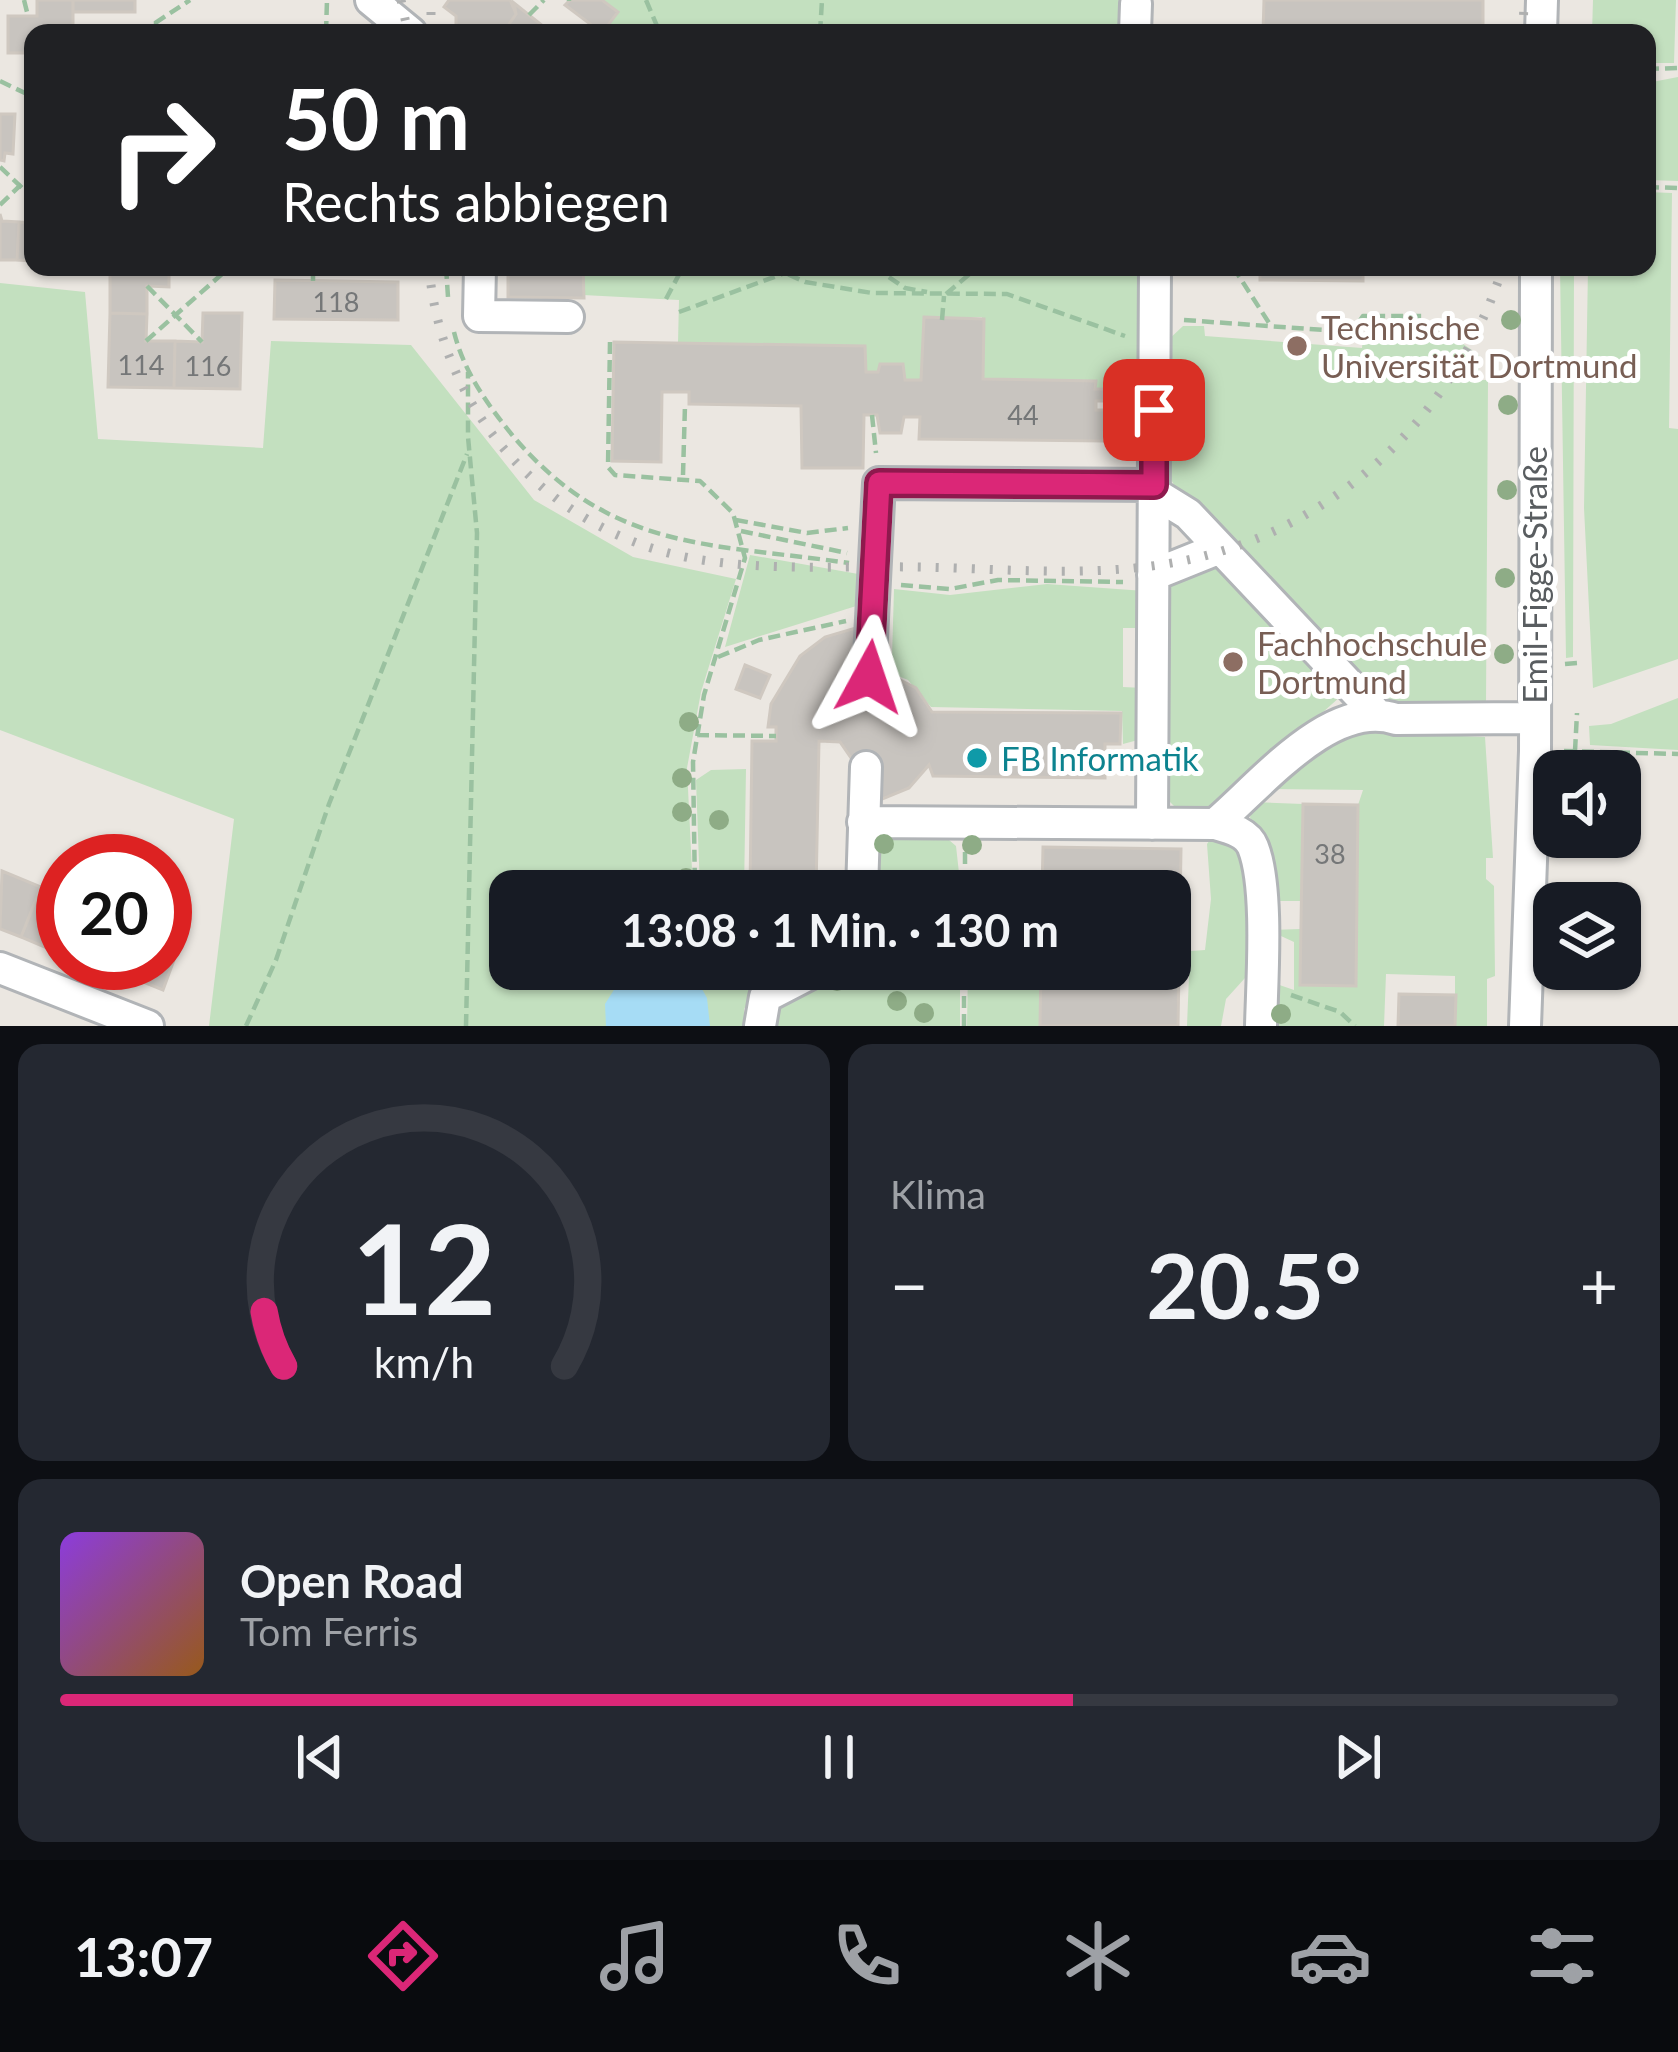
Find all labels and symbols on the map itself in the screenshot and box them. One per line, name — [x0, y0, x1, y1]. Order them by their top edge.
house number: 118 — [313, 285, 359, 318]
place label: Technische Universität Dortmund — [1321, 307, 1637, 385]
marker: Technische Universität Dortmund — [1284, 333, 1310, 359]
house number: 114 — [118, 348, 164, 381]
house number: 116 — [185, 349, 231, 382]
pin — [1103, 359, 1205, 461]
house number: 44 — [1007, 398, 1039, 431]
street label: Emil-Figge-Straße — [1514, 446, 1554, 704]
position arrow — [806, 614, 932, 740]
place label: Fachhochschule Dortmund — [1257, 623, 1487, 701]
marker: Fachhochschule Dortmund — [1220, 649, 1246, 675]
place label: FB Informatik — [1001, 738, 1199, 778]
marker: FB Informatik — [964, 745, 990, 771]
speed limit sign: 20 — [36, 834, 192, 990]
house number: 38 — [1314, 837, 1346, 870]

